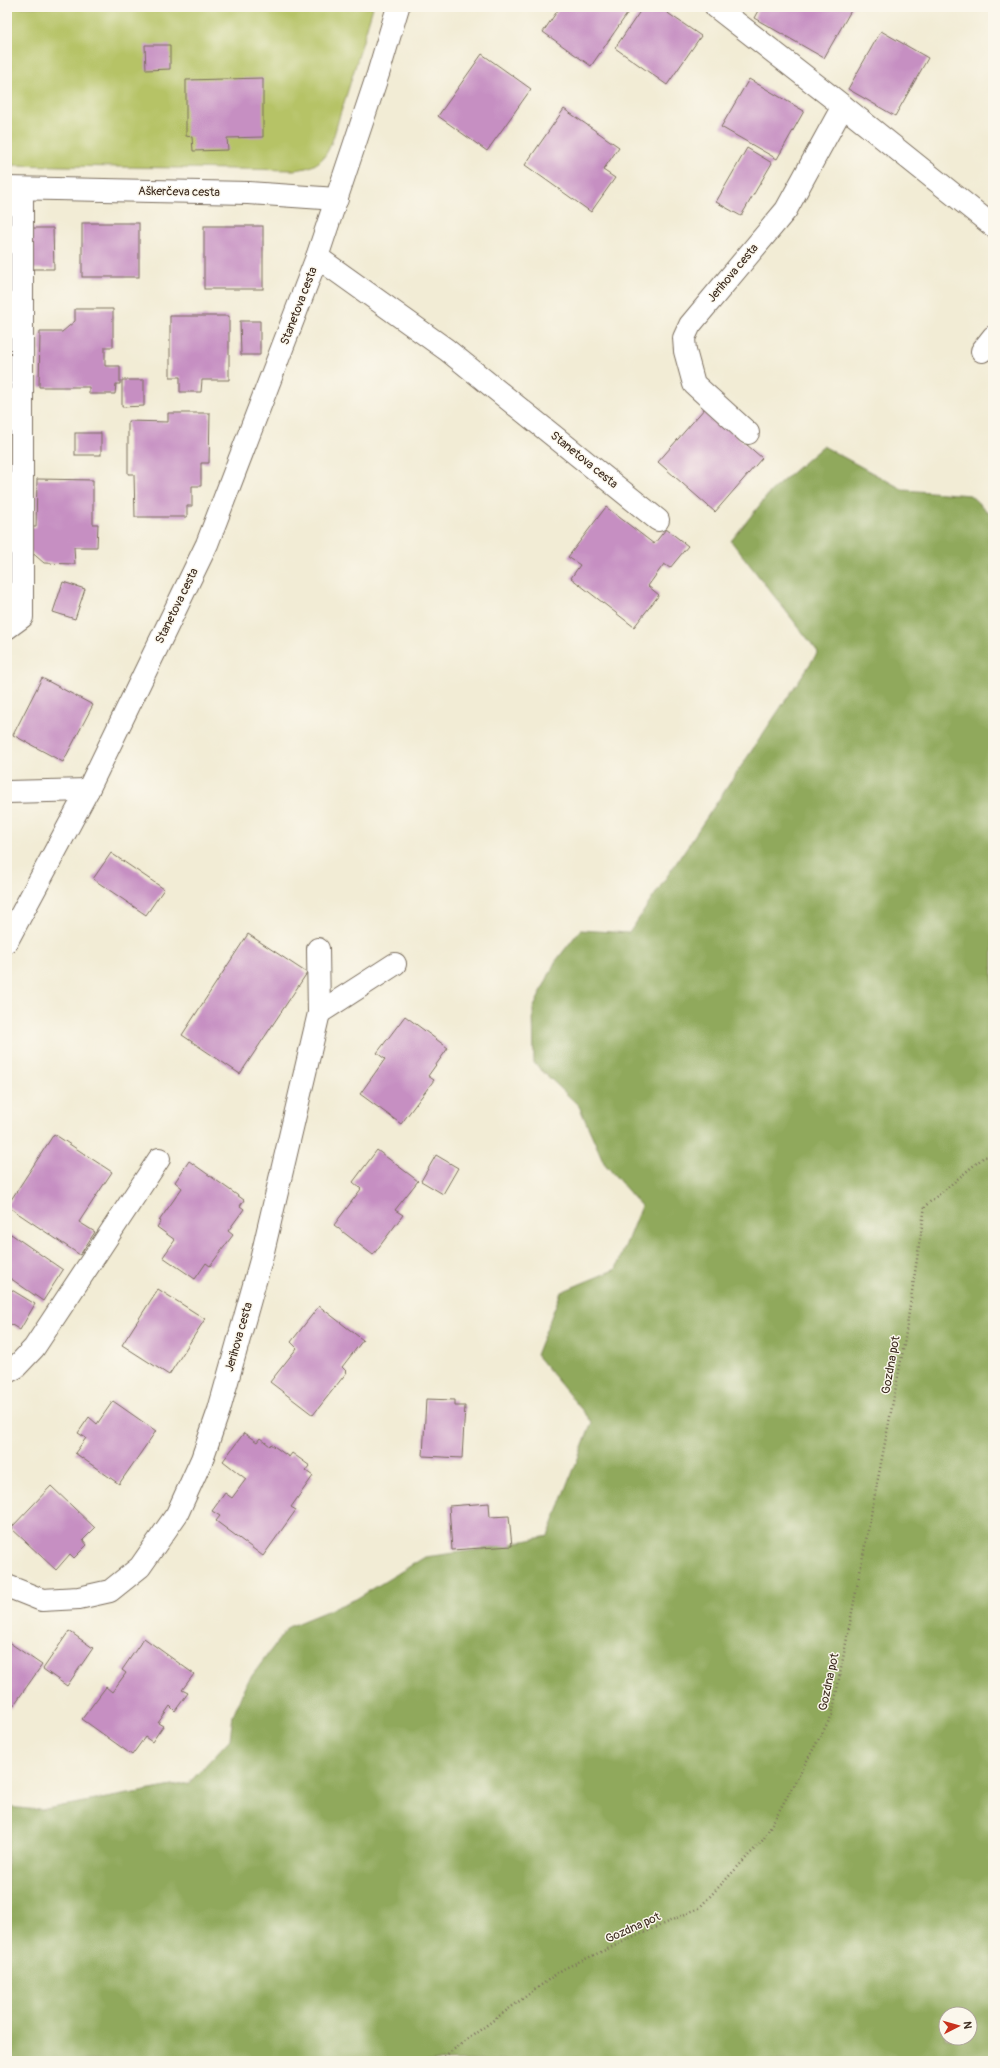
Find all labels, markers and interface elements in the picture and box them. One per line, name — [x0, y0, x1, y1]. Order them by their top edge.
street label: Aškerčeva cesta — [138, 184, 220, 200]
street label: Jerihova cesta — [704, 240, 762, 305]
street label: Stanetova cesta — [277, 264, 321, 347]
street label: Stanetova cesta — [547, 428, 621, 492]
street label: Stanetova cesta — [152, 565, 202, 646]
street label: Jerihova cesta — [222, 1300, 256, 1373]
street label: Gozdna pot — [879, 1335, 903, 1395]
street label: Gozdna pot — [816, 1652, 842, 1712]
street label: Gozdna pot — [603, 1909, 663, 1947]
north arrow — [938, 2006, 978, 2046]
text: N — [961, 2021, 974, 2030]

